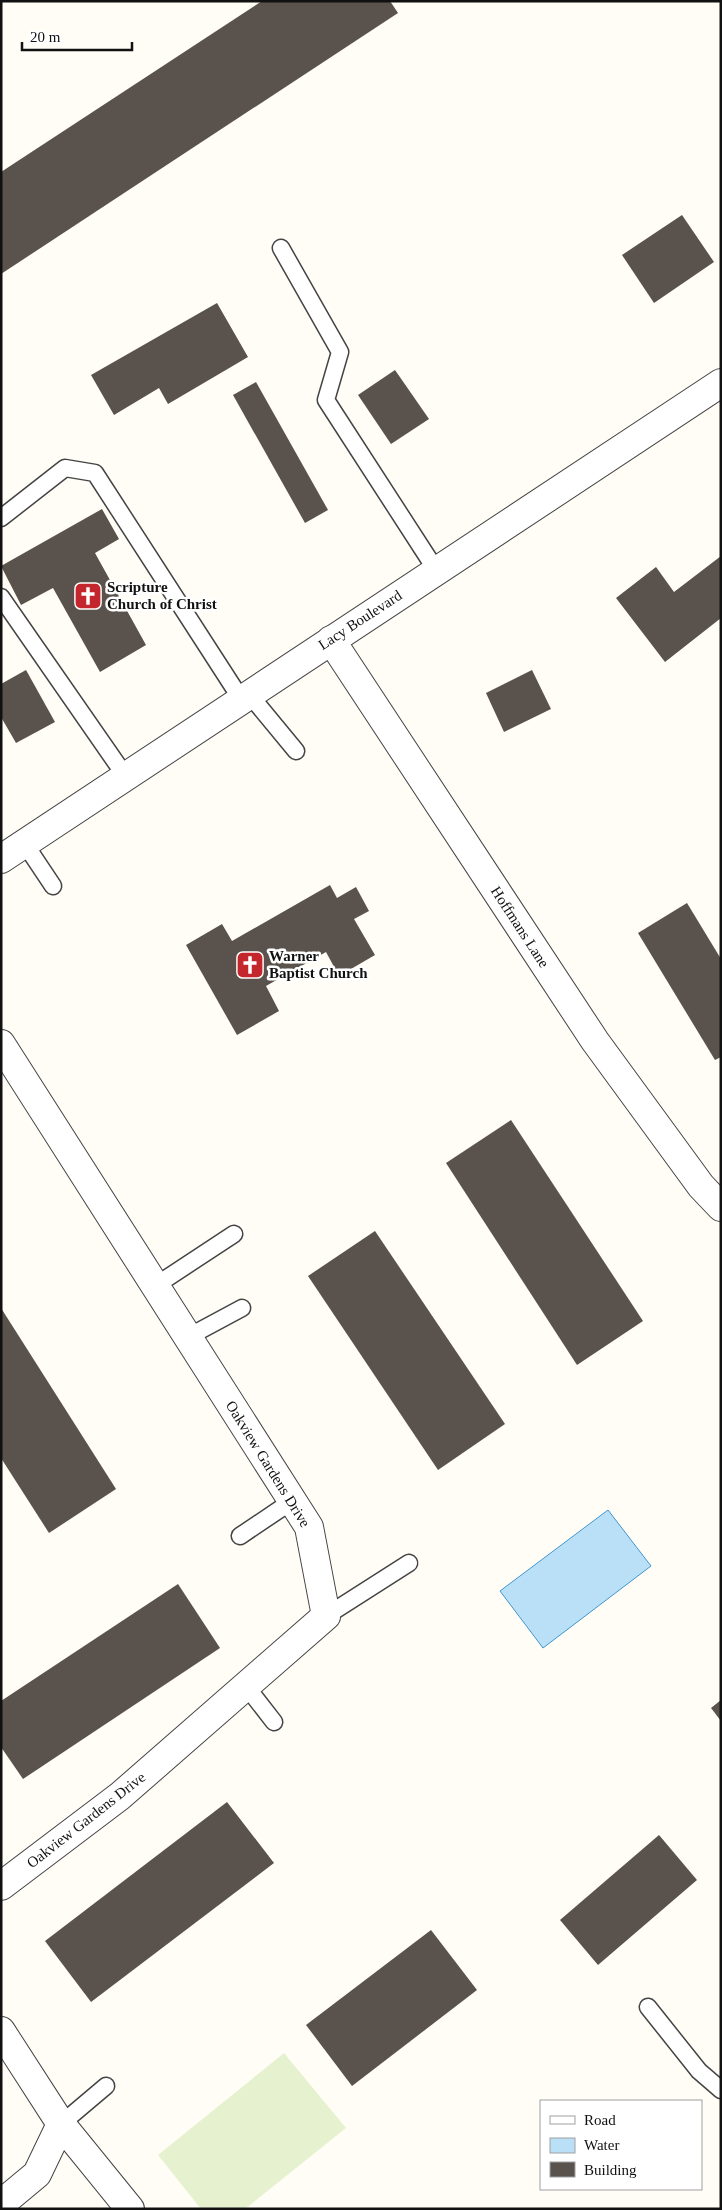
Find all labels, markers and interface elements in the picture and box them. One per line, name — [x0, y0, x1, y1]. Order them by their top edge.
scale bar — [22, 20, 132, 52]
text: 20 m — [30, 29, 61, 45]
place label: Scripture Church of Christ — [107, 579, 217, 612]
church icon: Scripture Church of Christ — [73, 581, 103, 611]
street label: Lacy Boulevard — [315, 587, 405, 653]
street label: Hoffmans Lane — [488, 883, 552, 971]
place label: Warner Baptist Church — [269, 948, 368, 981]
church icon: Warner Baptist Church — [235, 950, 265, 980]
street label: Oakview Gardens Drive — [223, 1398, 314, 1530]
street label: Oakview Gardens Drive — [24, 1769, 149, 1871]
legend — [540, 2100, 702, 2190]
text: Road — [584, 2112, 616, 2128]
text: Water — [584, 2137, 619, 2153]
text: Building — [584, 2162, 637, 2178]

